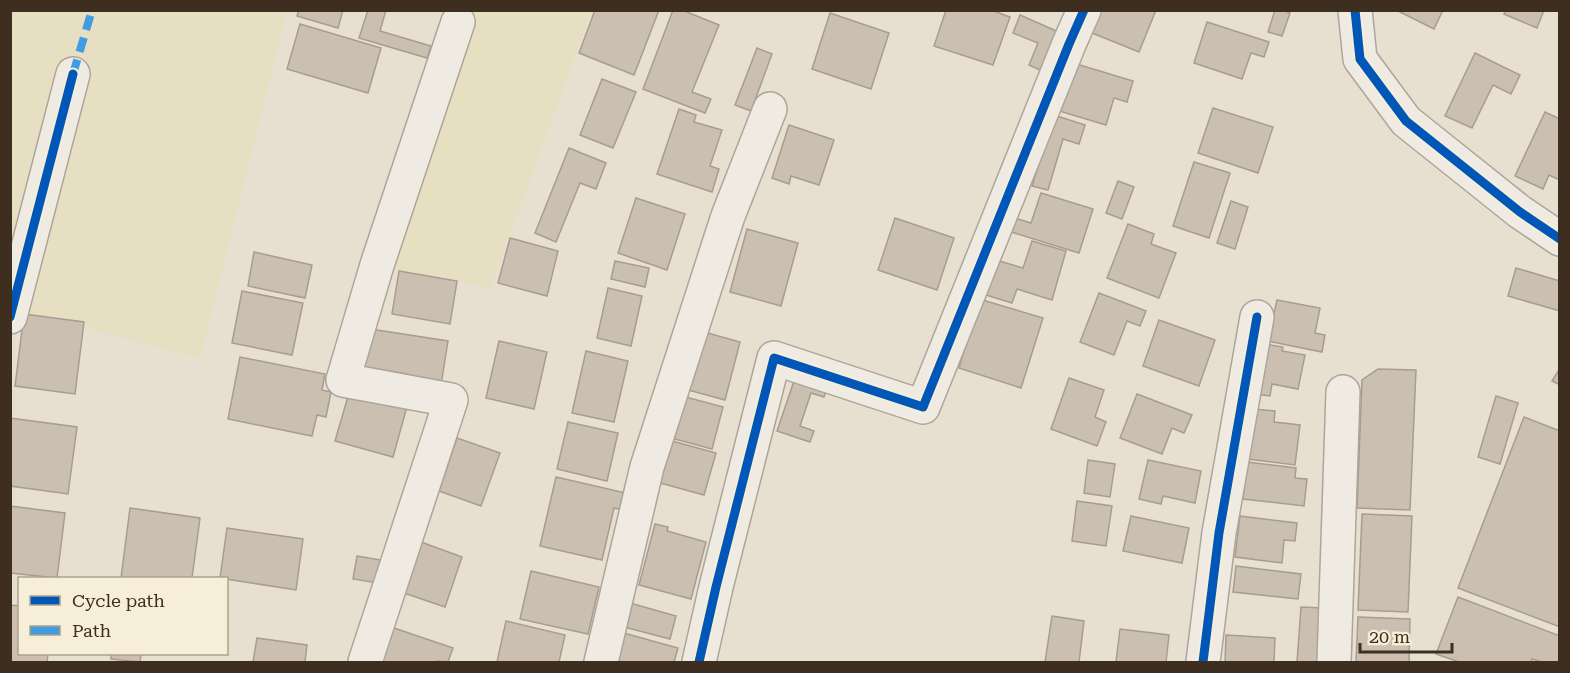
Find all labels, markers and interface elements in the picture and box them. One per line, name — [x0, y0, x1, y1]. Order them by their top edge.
legend — [18, 577, 228, 655]
text: Cycle path — [72, 590, 165, 611]
scale bar — [1360, 616, 1452, 654]
text: Path — [72, 620, 111, 641]
text: 20 m — [1369, 626, 1410, 647]

